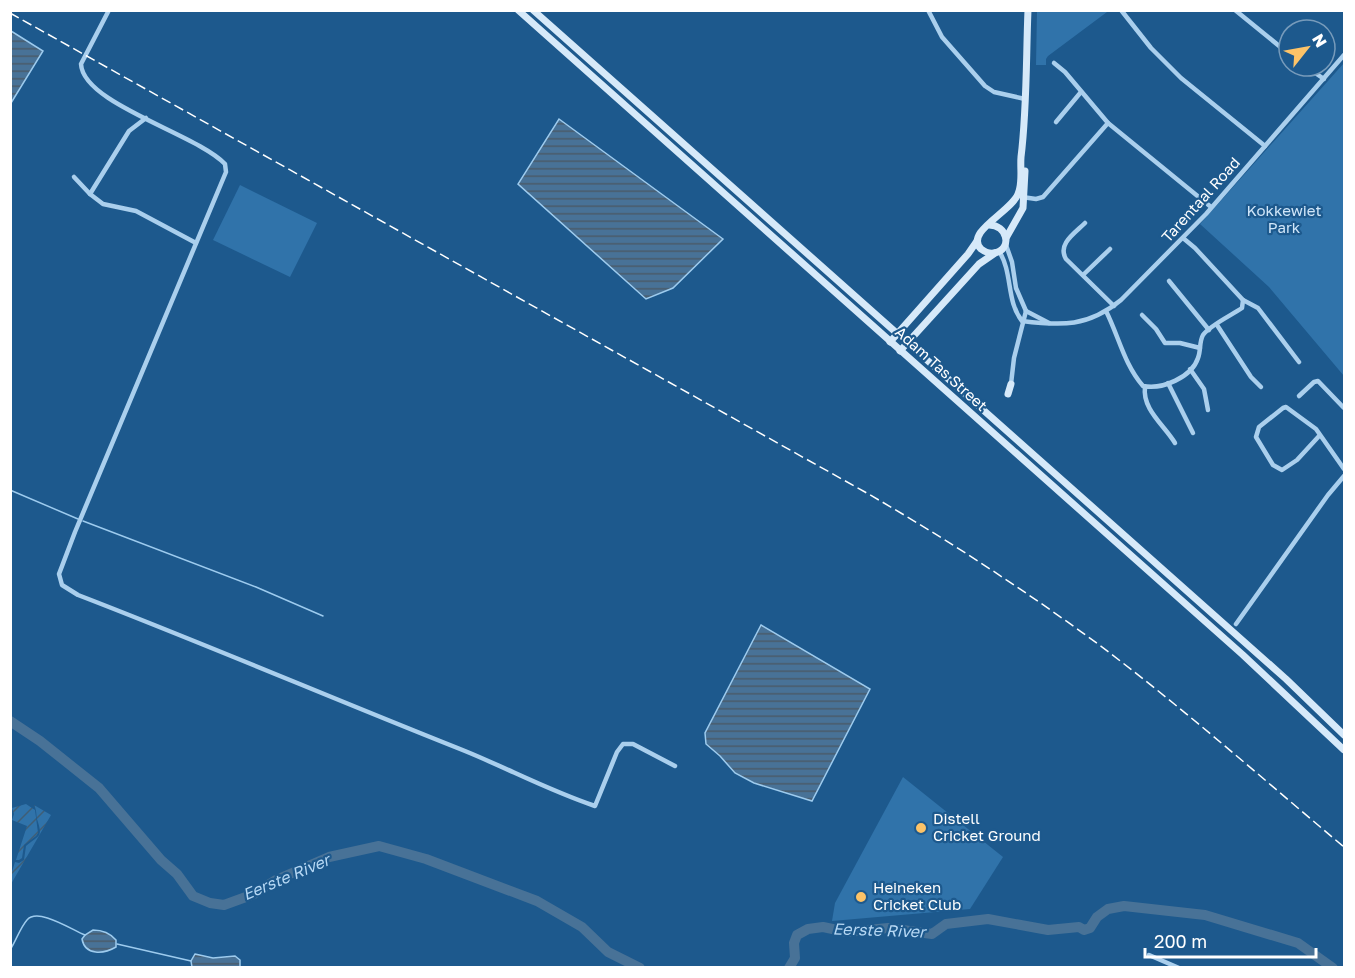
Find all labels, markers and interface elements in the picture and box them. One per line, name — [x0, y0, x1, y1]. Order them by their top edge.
north arrow — [1277, 18, 1337, 78]
text: N — [1308, 30, 1332, 51]
street label: Tarentaal Road — [1157, 153, 1243, 246]
park label: Kokkewiet Park — [1246, 201, 1322, 236]
street label: Adam Tas Street — [892, 322, 991, 414]
place label: Distell Cricket Ground — [933, 809, 1041, 844]
marker: Distell Cricket Ground — [914, 821, 928, 835]
water label: Eerste River — [239, 849, 335, 904]
place label: Heineken Cricket Club — [873, 878, 961, 913]
marker: Heineken Cricket Club — [854, 890, 868, 904]
water label: Eerste River — [832, 918, 928, 942]
scale bar — [1145, 921, 1316, 959]
text: 200 m — [1154, 930, 1207, 952]

